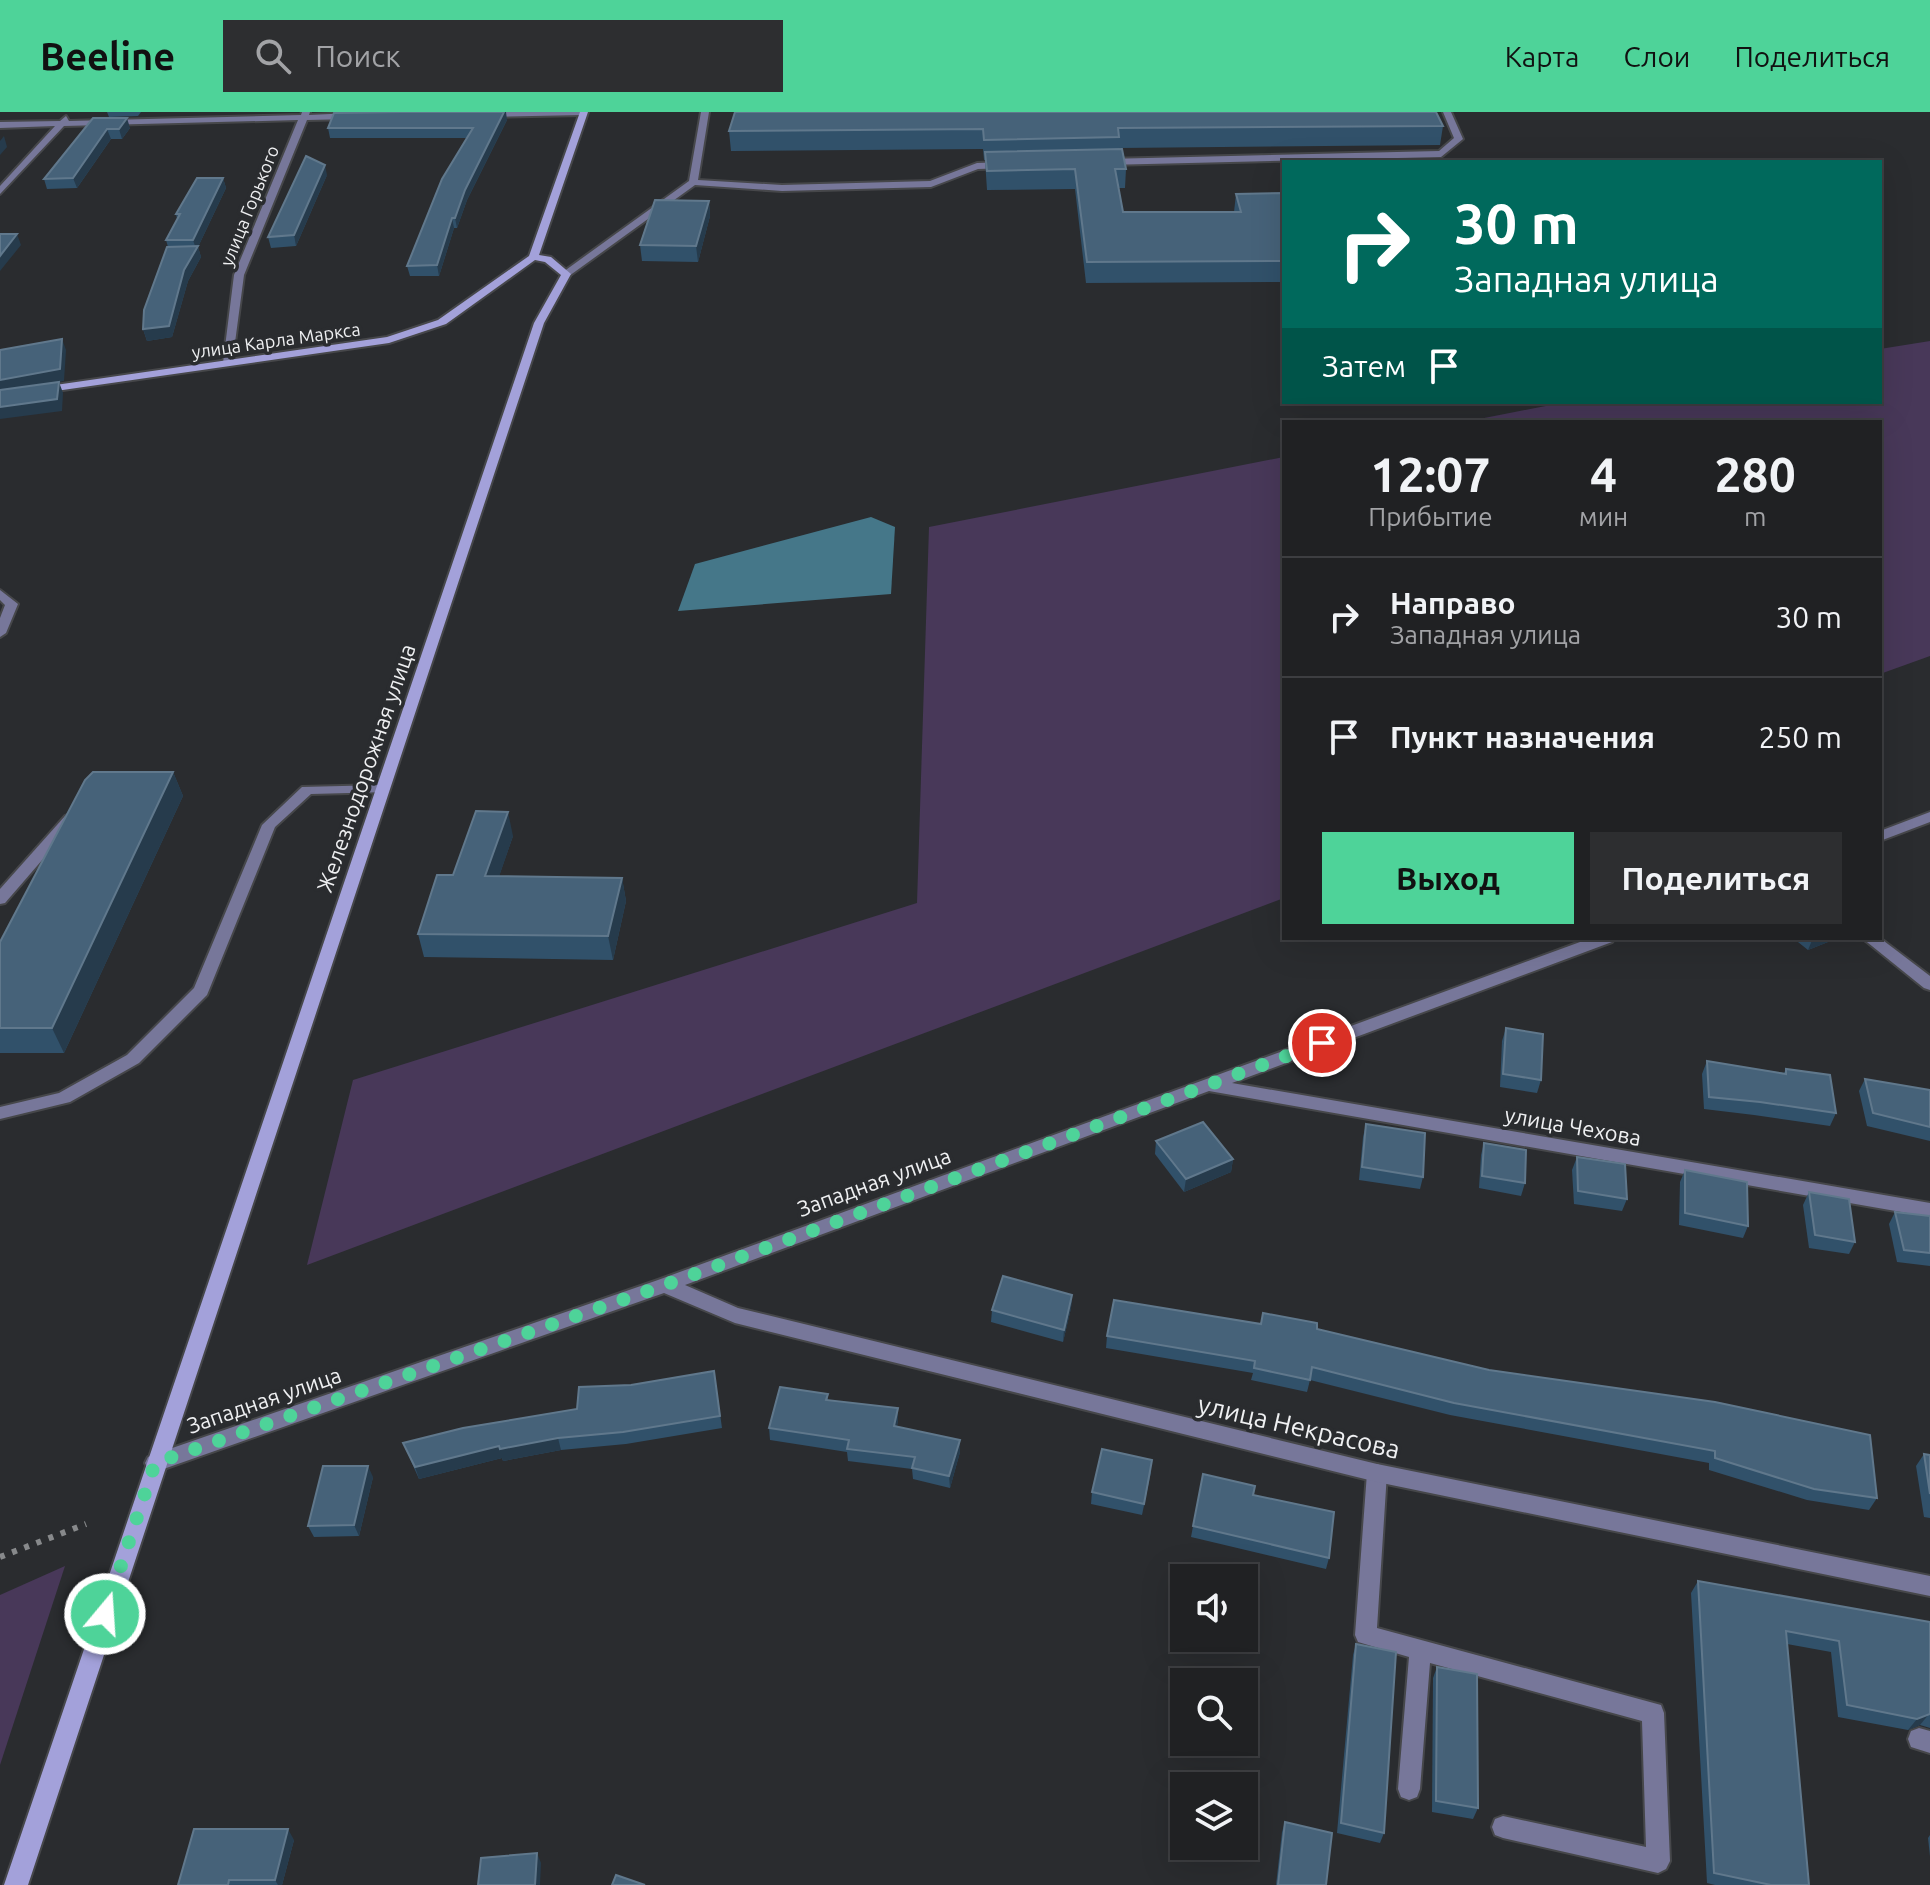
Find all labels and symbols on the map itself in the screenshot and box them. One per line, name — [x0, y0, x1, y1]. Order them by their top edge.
street label: улица Горького — [216, 142, 282, 269]
street label: улица Карла Маркса — [190, 318, 361, 362]
street label: Железнодорожная улица — [311, 640, 420, 895]
pin — [1288, 1009, 1356, 1077]
street label: улица Чехова — [1503, 1101, 1643, 1150]
street label: Западная улица — [794, 1142, 954, 1221]
street label: Западная улица — [183, 1361, 344, 1438]
street label: улица Некрасова — [1195, 1389, 1403, 1464]
position arrow — [63, 1572, 147, 1656]

